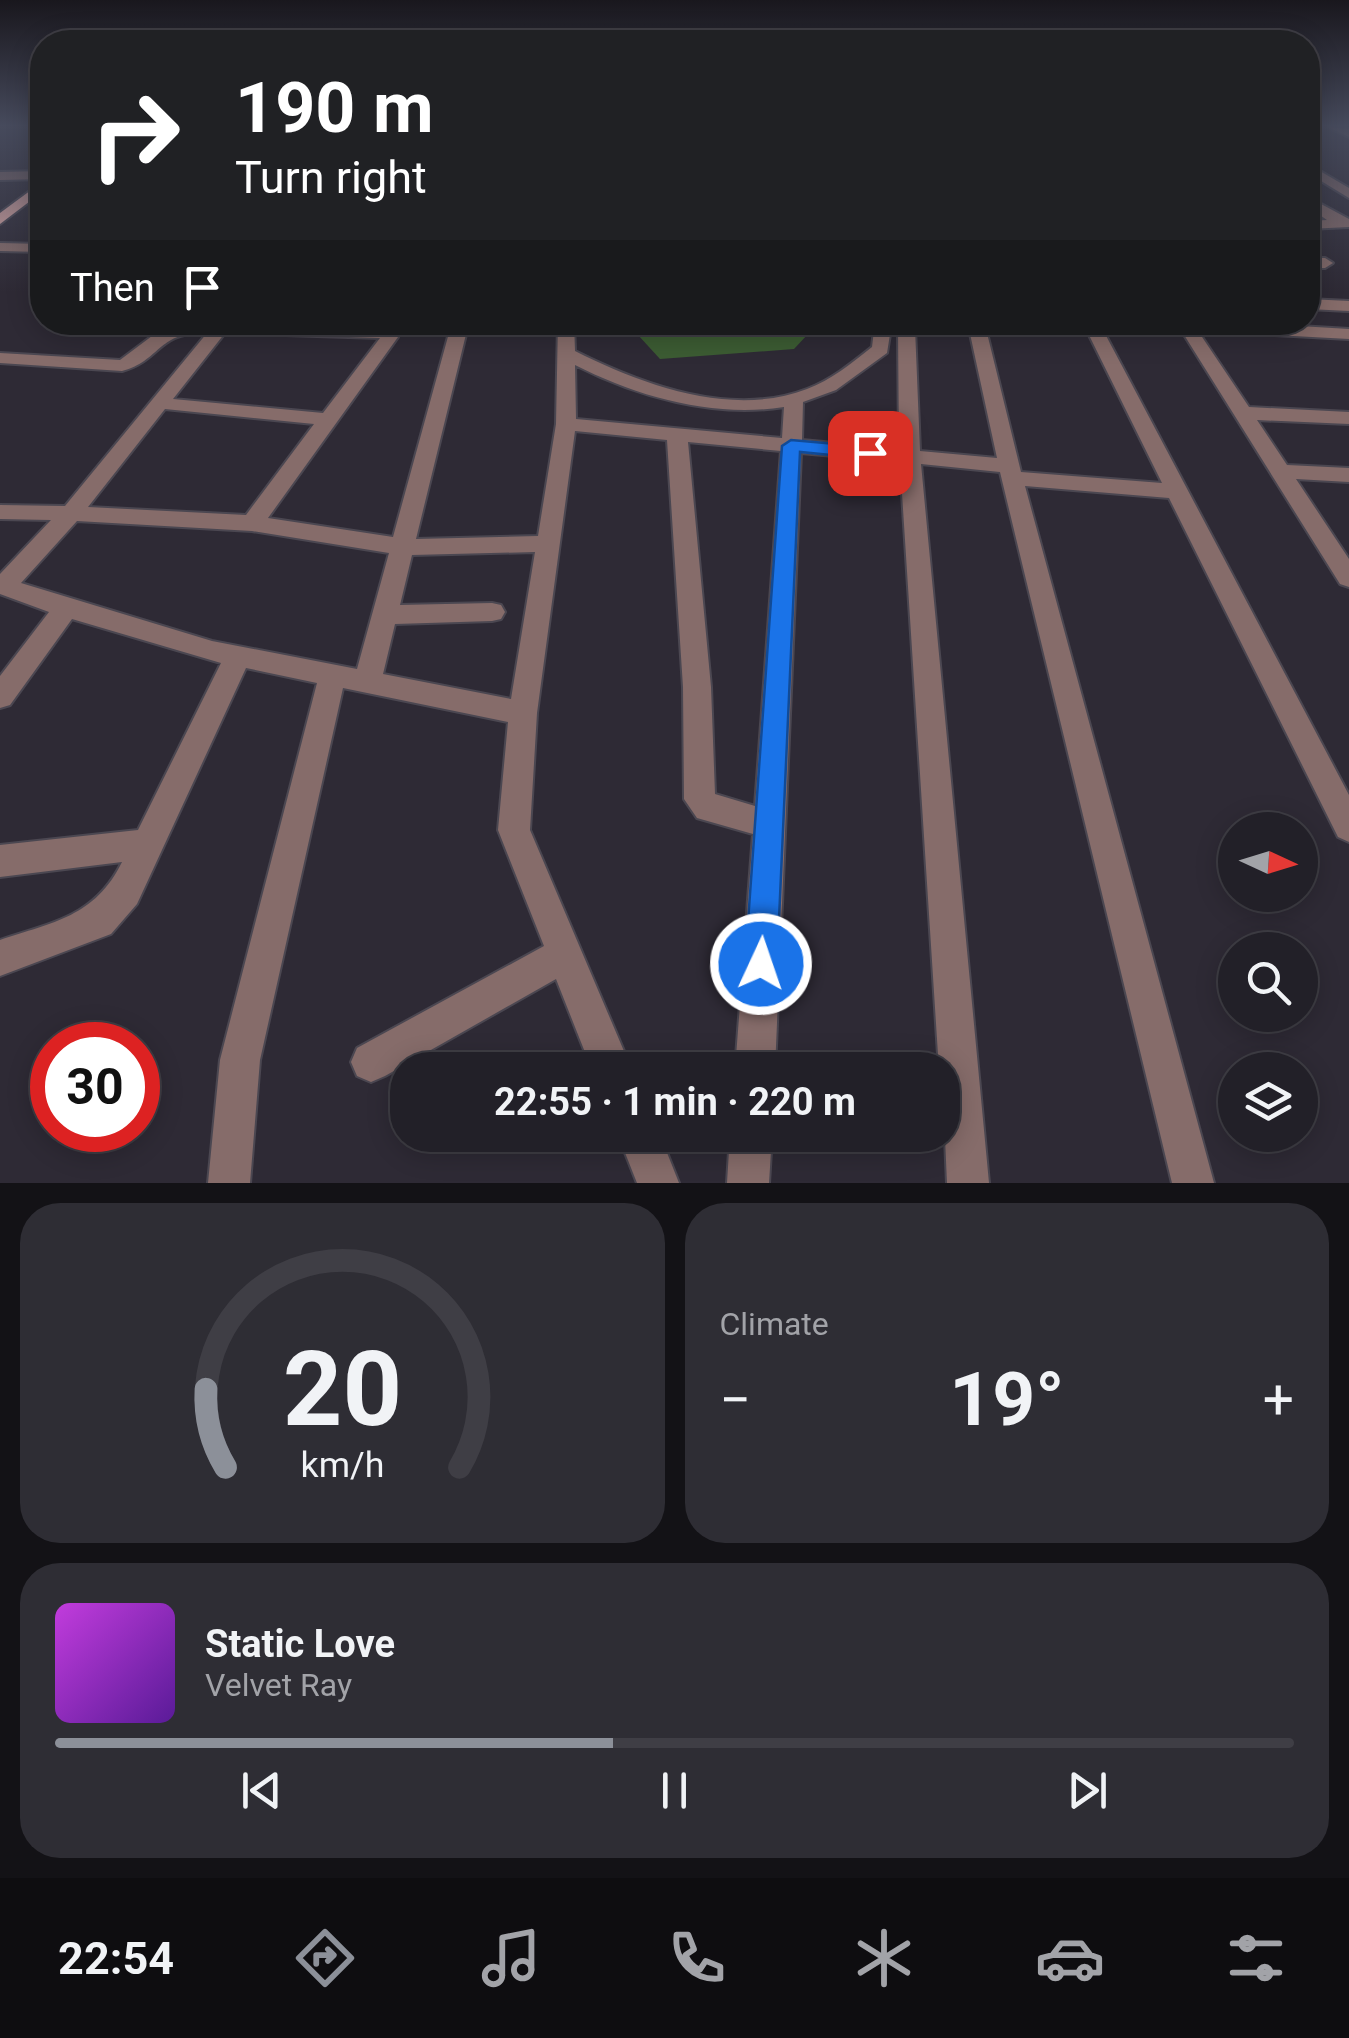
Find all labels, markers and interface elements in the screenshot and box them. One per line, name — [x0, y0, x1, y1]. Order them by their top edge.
text: 190 m — [235, 67, 434, 149]
icon: right — [70, 70, 200, 200]
text: Turn right — [235, 151, 427, 204]
icon: arrive — [175, 260, 230, 315]
text: Then — [70, 266, 155, 310]
pin — [828, 411, 913, 496]
icon: arrive — [843, 426, 898, 481]
north arrow — [1218, 812, 1318, 912]
map controls — [1218, 812, 1318, 1152]
position arrow — [709, 912, 813, 1016]
button: search — [1218, 932, 1318, 1032]
speed limit sign: 30 — [30, 1022, 160, 1152]
button: layers — [1218, 1052, 1318, 1152]
text: 22:55 · 1 min · 220 m — [494, 1080, 856, 1124]
text: Climate — [720, 1305, 829, 1343]
text: 20 — [283, 1329, 402, 1450]
text: 19° — [949, 1355, 1065, 1443]
text: − — [720, 1368, 751, 1432]
text: + — [1263, 1368, 1294, 1432]
text: km/h — [300, 1444, 384, 1486]
text: Static Love — [205, 1622, 395, 1666]
text: Velvet Ray — [205, 1666, 352, 1704]
icon: previous — [234, 1763, 289, 1818]
icon: pause — [647, 1763, 702, 1818]
icon: next — [1060, 1763, 1115, 1818]
icon: directions — [290, 1923, 360, 1993]
icon: music — [476, 1923, 546, 1993]
icon: phone — [662, 1923, 732, 1993]
icon: climate — [849, 1923, 919, 1993]
icon: car — [1035, 1923, 1105, 1993]
icon: filters — [1221, 1923, 1291, 1993]
text: 22:54 — [58, 1932, 174, 1985]

